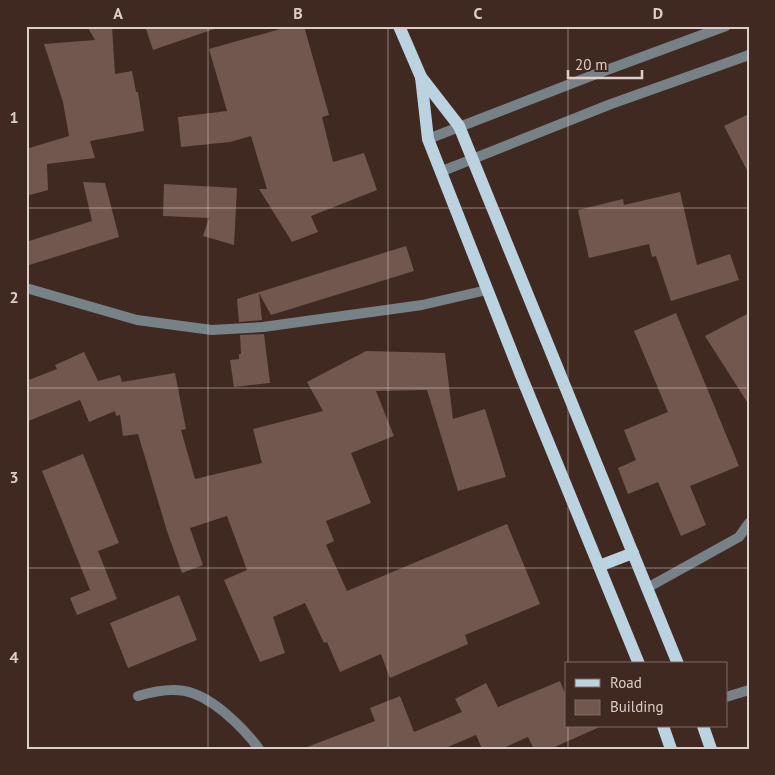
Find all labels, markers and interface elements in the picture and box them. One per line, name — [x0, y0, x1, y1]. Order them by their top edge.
text: A — [113, 3, 123, 23]
text: B — [293, 3, 303, 23]
text: C — [474, 3, 483, 23]
text: D — [653, 3, 663, 23]
scale bar — [568, 48, 641, 80]
text: 20 m — [575, 55, 608, 74]
text: 1 — [9, 107, 19, 127]
text: 2 — [9, 287, 19, 307]
text: 3 — [9, 467, 19, 487]
text: 4 — [9, 647, 19, 667]
legend — [565, 662, 728, 728]
text: Road — [610, 673, 642, 692]
text: Building — [610, 697, 664, 716]

